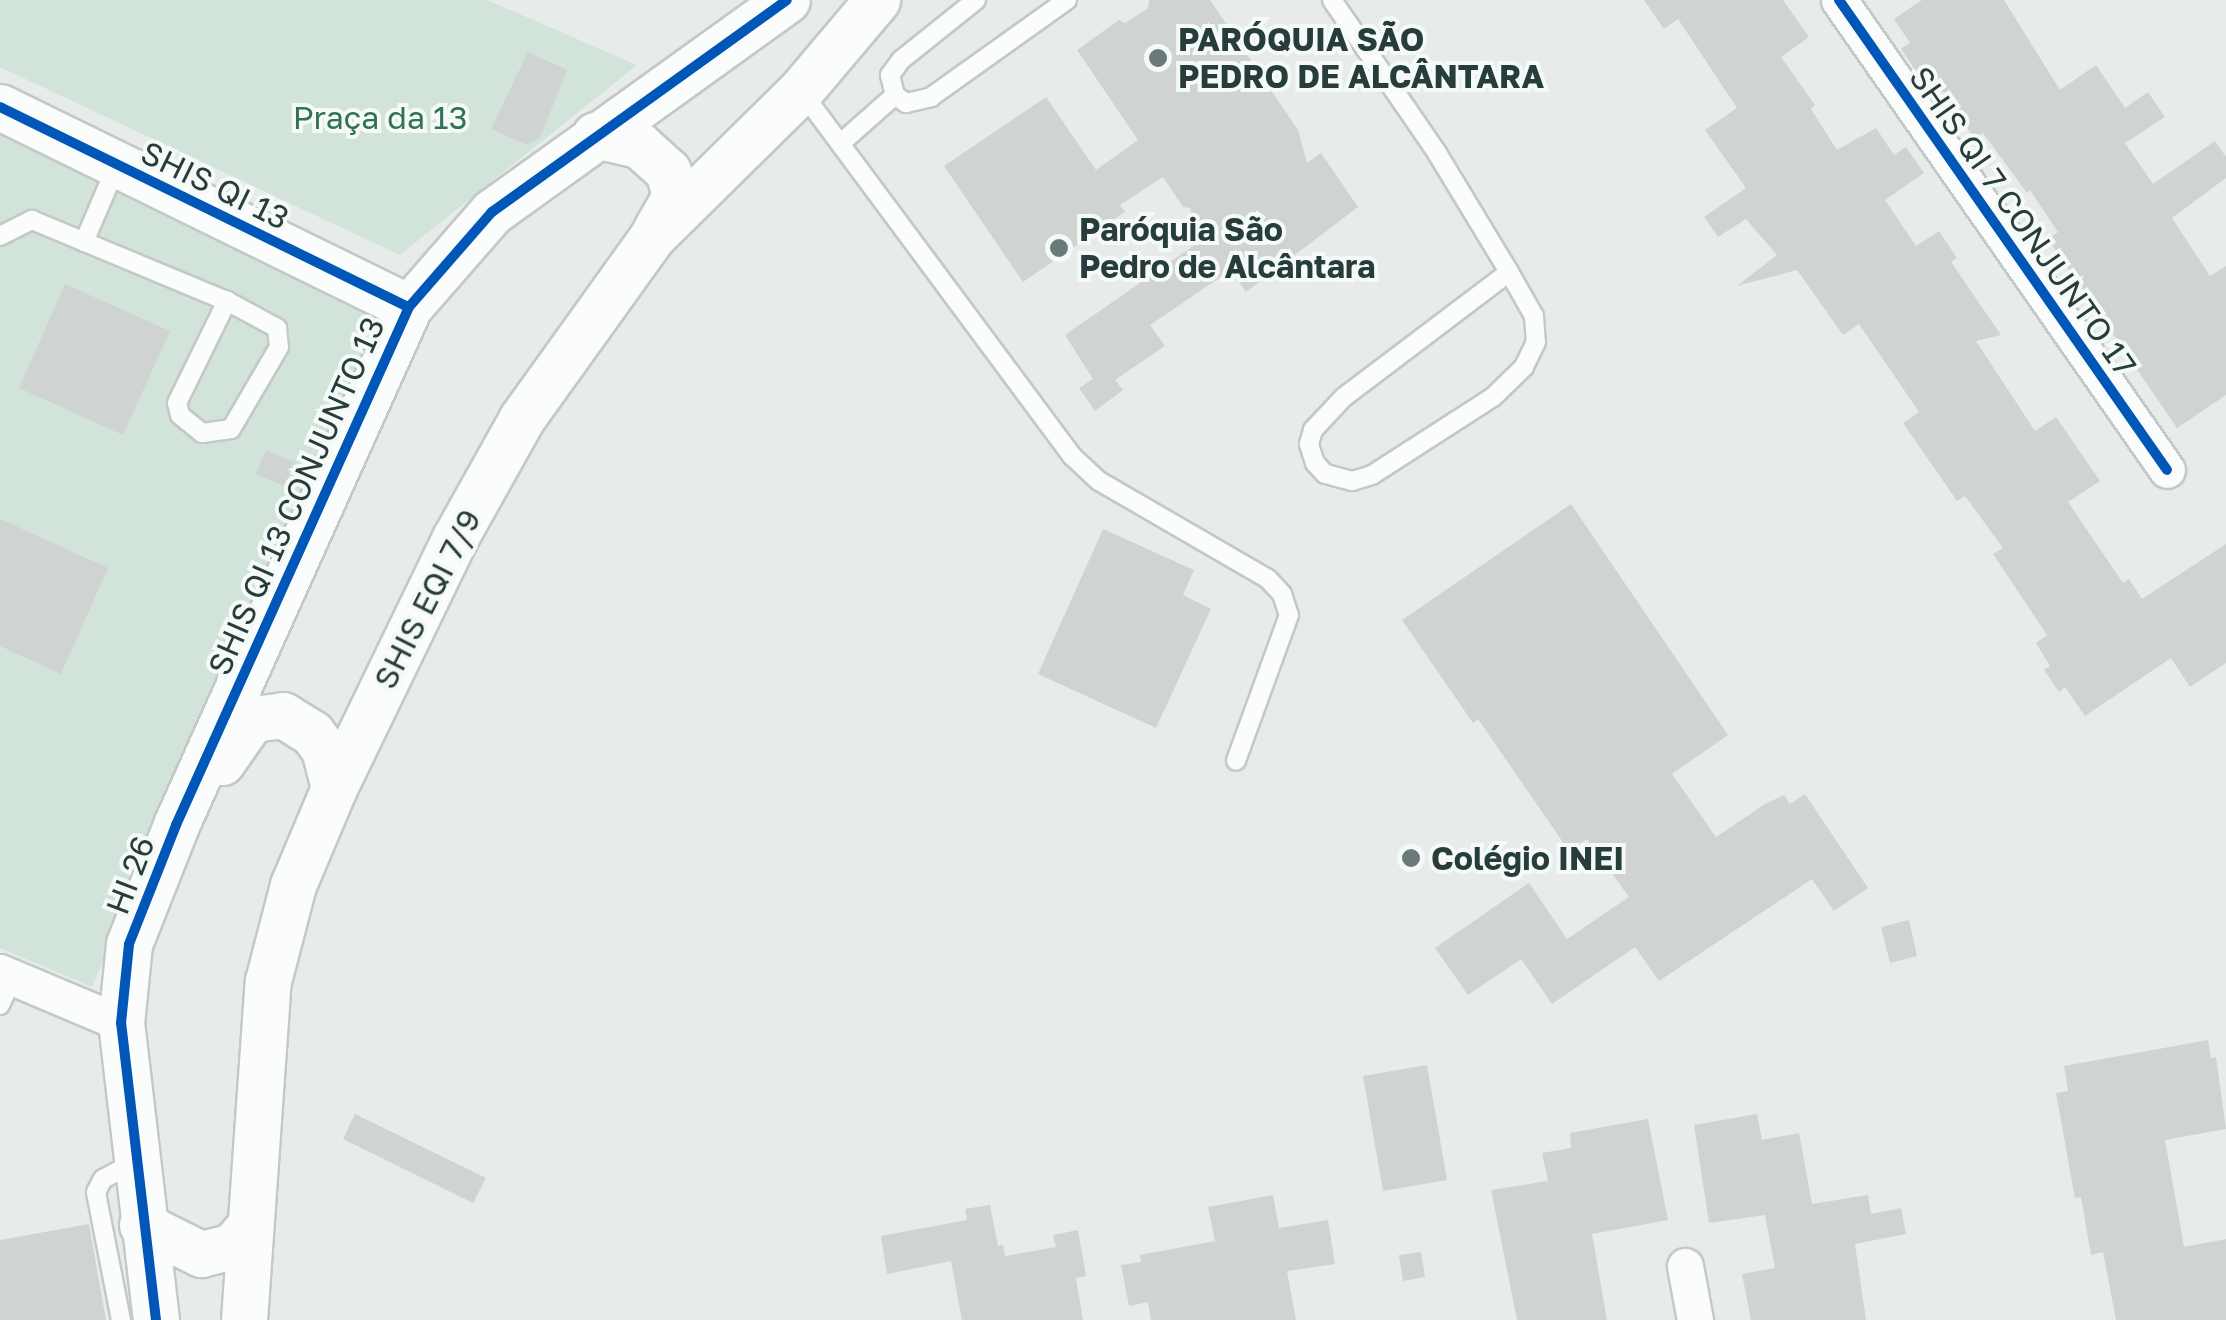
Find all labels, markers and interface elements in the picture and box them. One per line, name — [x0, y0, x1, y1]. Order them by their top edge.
place label: PARÓQUIA SÃO PEDRO DE ALCÂNTARA — [1178, 21, 1544, 96]
marker: PARÓQUIA SÃO PEDRO DE ALCÂNTARA — [1147, 47, 1169, 69]
street label: SHIS QI 7 CONJUNTO 17 — [1902, 59, 2144, 383]
park label: Praça da 13 — [293, 98, 467, 136]
street label: SHIS QI 13 — [135, 133, 295, 237]
place label: Paróquia São Pedro de Alcântara — [1079, 211, 1376, 286]
marker: Paróquia São Pedro de Alcântara — [1048, 237, 1070, 259]
street label: SHIS QI 13 CONJUNTO 13 — [200, 311, 392, 681]
street label: SHIS EQI 7/9 — [365, 503, 489, 695]
street label: HI 26 — [98, 831, 162, 919]
place label: Colégio INEI — [1431, 839, 1624, 877]
marker: Colégio INEI — [1400, 847, 1422, 869]

